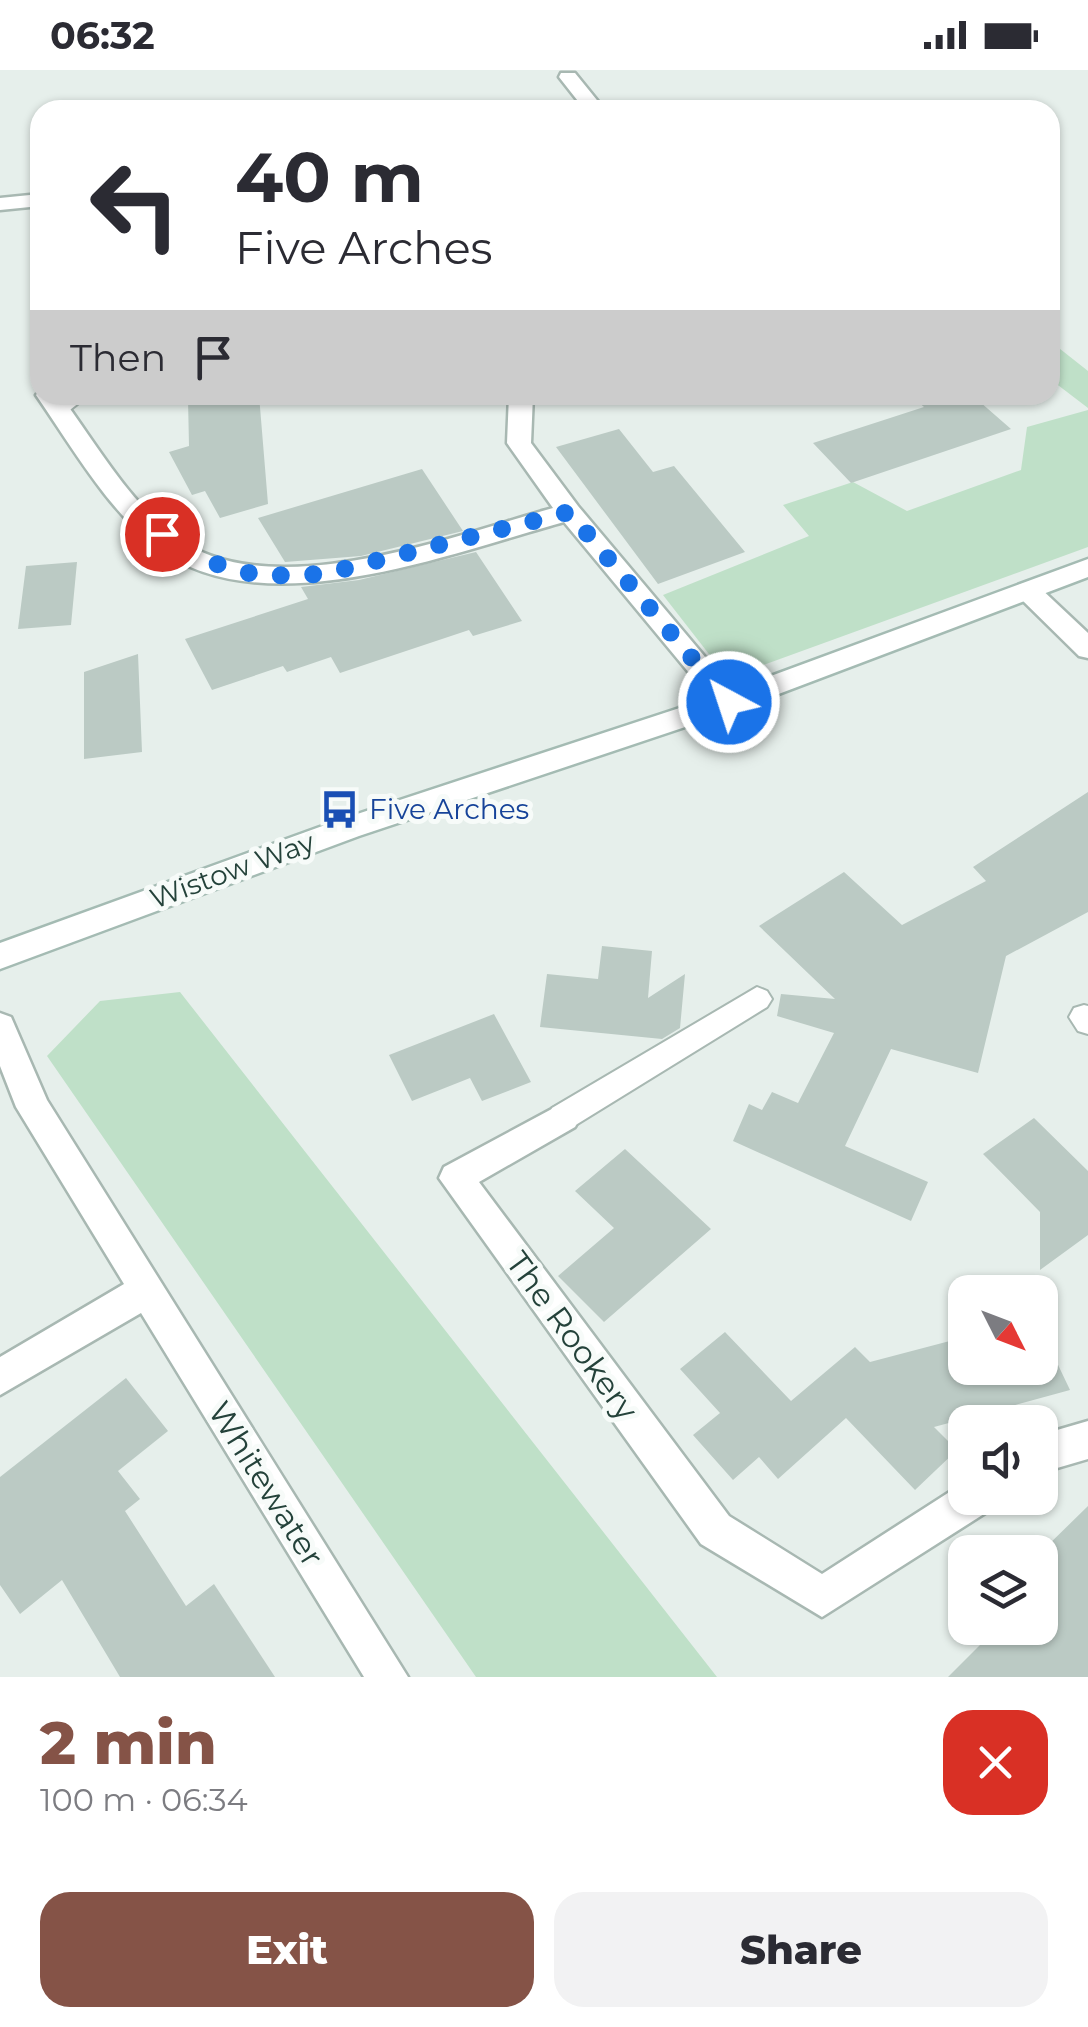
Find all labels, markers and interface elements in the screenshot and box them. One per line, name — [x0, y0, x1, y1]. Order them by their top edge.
text: 06:32 — [50, 12, 155, 59]
text: 40 m — [235, 134, 424, 220]
icon: left — [70, 140, 200, 270]
text: Five Arches — [235, 220, 493, 275]
icon: arrive — [186, 330, 241, 385]
text: Then — [70, 334, 166, 381]
pin — [120, 492, 205, 577]
icon: arrive — [135, 507, 190, 562]
position arrow — [677, 650, 781, 754]
bus stop icon: Five Arches — [318, 788, 360, 830]
place label: Five Arches — [369, 792, 529, 826]
street label: Wistow Way — [145, 824, 320, 915]
street label: The Rookery — [498, 1244, 647, 1428]
north arrow — [948, 1275, 1058, 1385]
map controls — [948, 1275, 1058, 1645]
street label: Whitewater — [200, 1394, 333, 1573]
button: sound — [948, 1405, 1058, 1515]
button: layers — [948, 1535, 1058, 1645]
text: 2 min — [40, 1706, 217, 1779]
button: close — [943, 1710, 1048, 1815]
text: 100 m · 06:34 — [40, 1780, 248, 1819]
button: Exit — [40, 1892, 534, 2007]
button: Share — [554, 1892, 1048, 2007]

